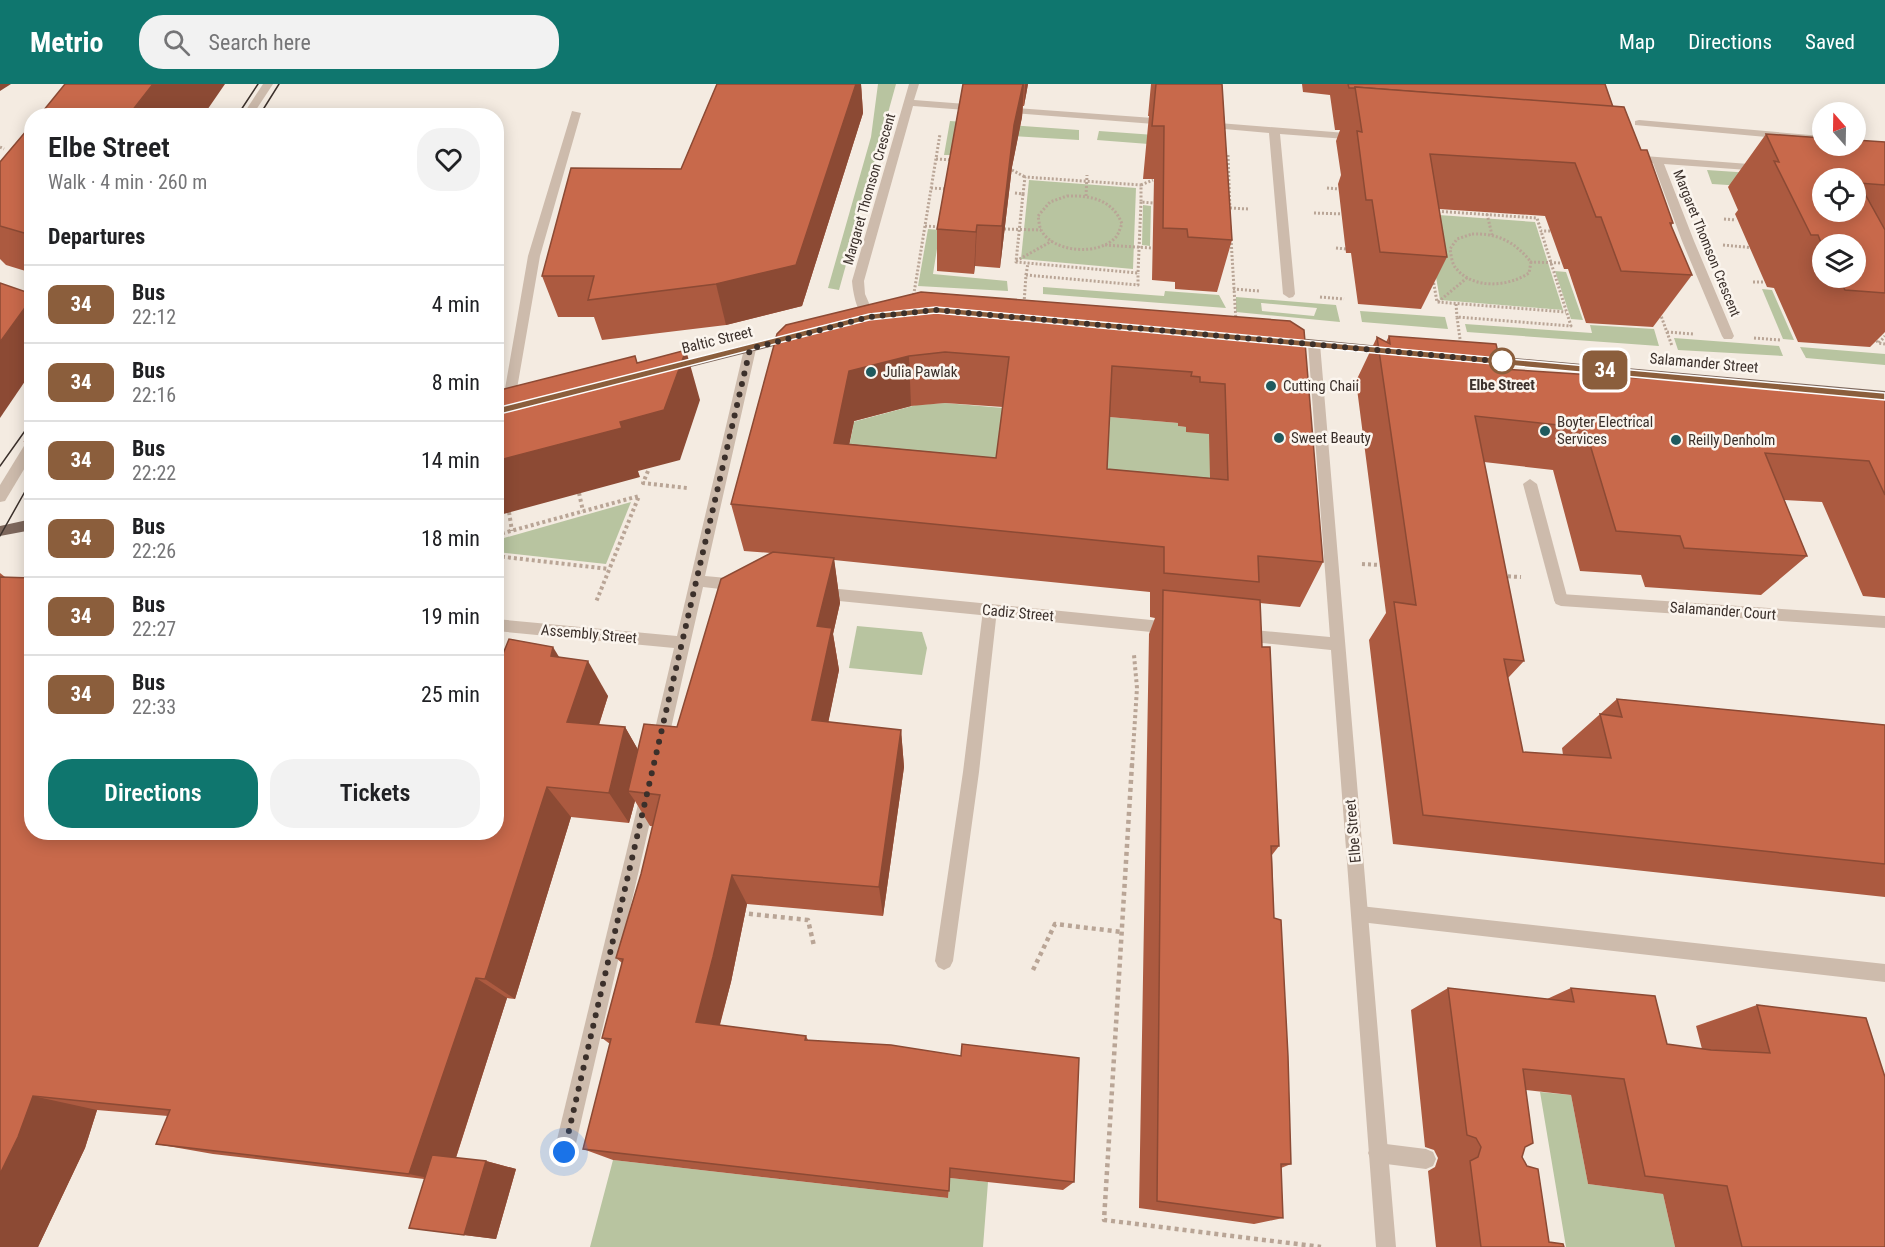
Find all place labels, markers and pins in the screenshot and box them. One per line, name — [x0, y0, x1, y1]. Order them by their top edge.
marker: Elbe Street — [1489, 348, 1515, 374]
place label: Julia Pawlak — [883, 363, 958, 381]
marker: Julia Pawlak — [864, 365, 878, 379]
place label: Elbe Street — [1469, 376, 1535, 394]
place label: Cutting Chaii — [1283, 377, 1359, 395]
marker: Cutting Chaii — [1264, 379, 1278, 393]
place label: Boyter Electrical Services — [1557, 413, 1653, 448]
marker: Boyter Electrical Services — [1538, 424, 1552, 438]
place label: Sweet Beauty — [1291, 429, 1371, 447]
marker: Sweet Beauty — [1272, 431, 1286, 445]
place label: Reilly Denholm — [1688, 431, 1775, 449]
marker: Reilly Denholm — [1669, 433, 1683, 447]

